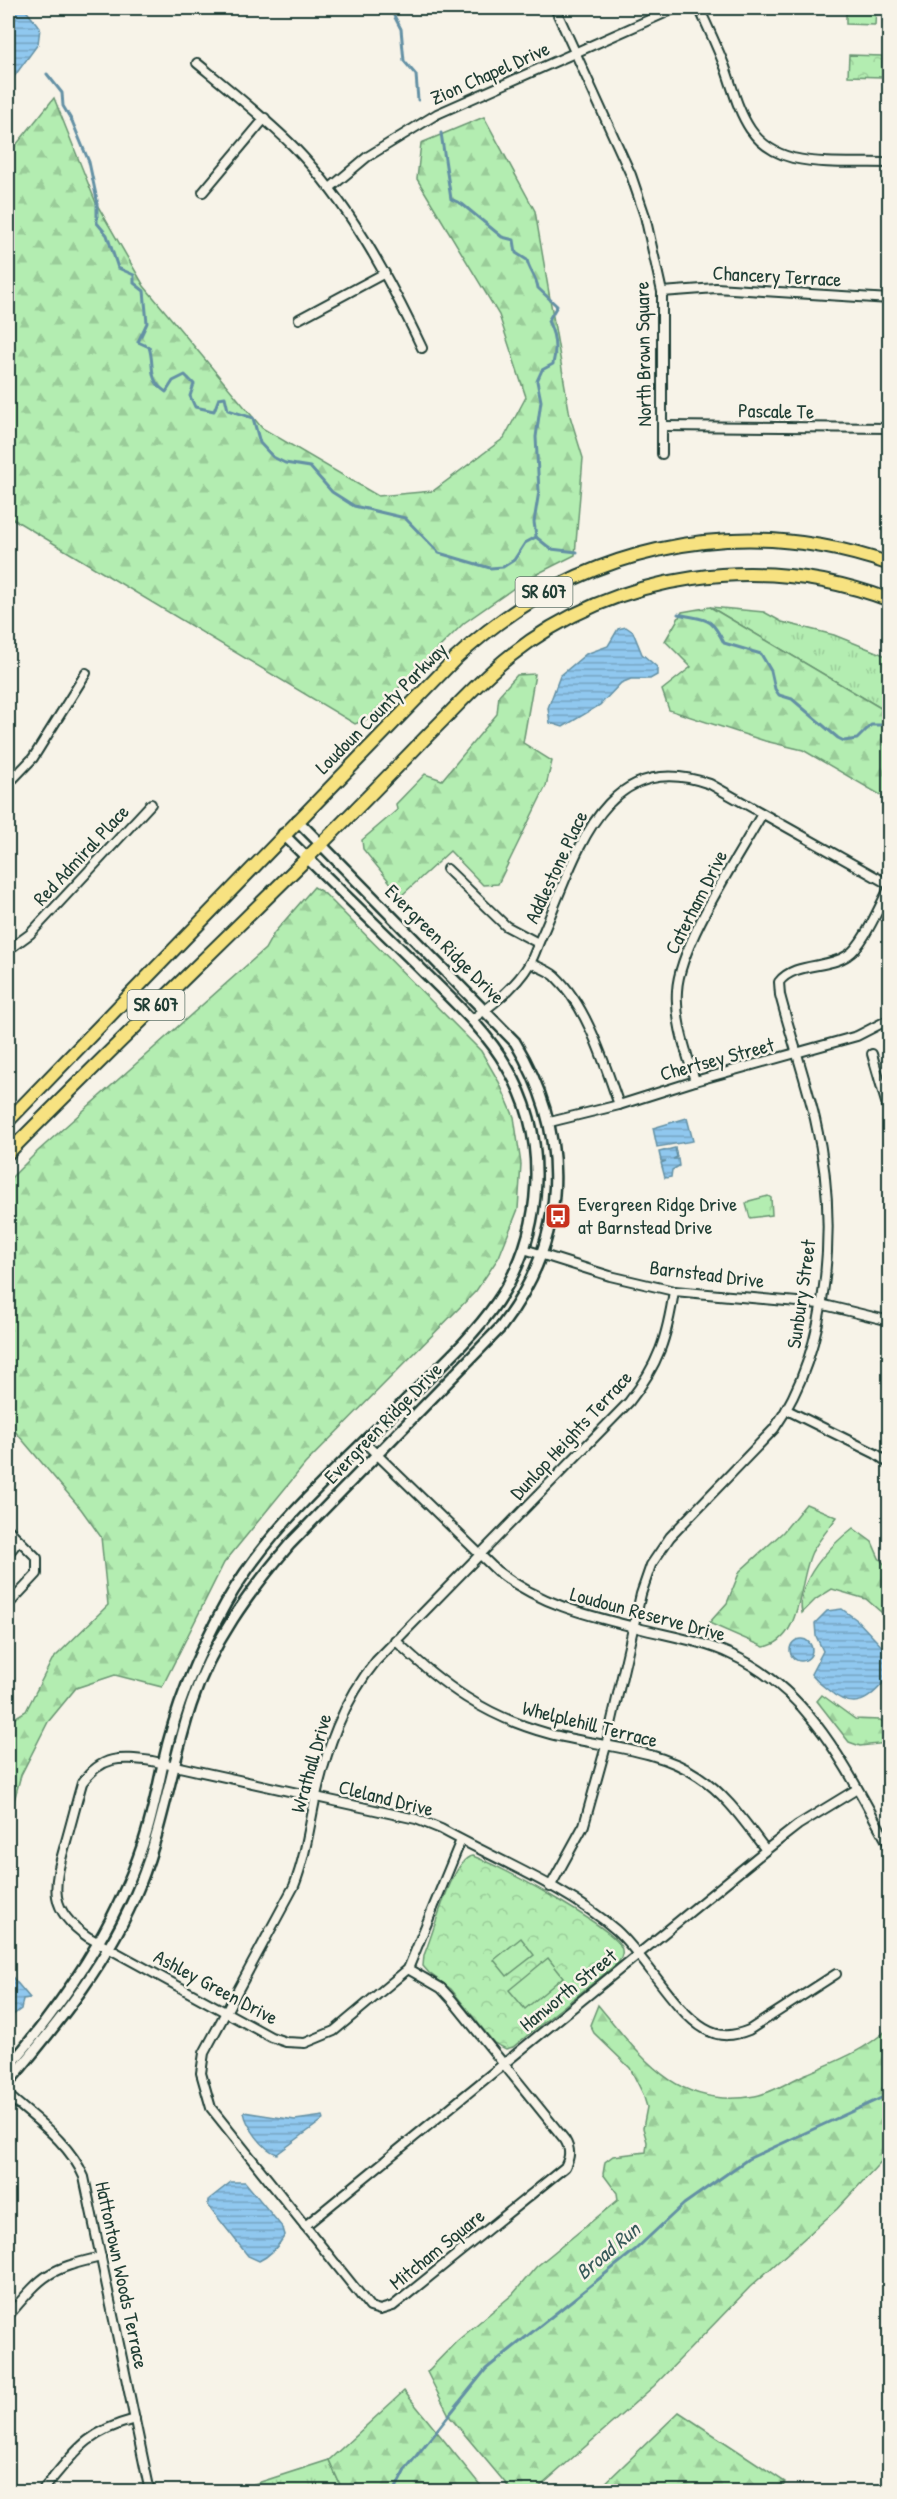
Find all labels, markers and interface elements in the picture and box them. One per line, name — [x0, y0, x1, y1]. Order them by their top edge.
street label: Zion Chapel Drive — [426, 34, 554, 111]
street label: Chancery Terrace — [712, 259, 842, 292]
street label: North Brown Square — [628, 281, 657, 427]
street label: Pascale Te — [738, 396, 814, 425]
road number: SR 607 — [516, 577, 572, 607]
street label: Loudoun County Parkway — [309, 636, 452, 779]
street label: Red Admiral Place — [27, 798, 135, 911]
street label: Addlestone Place — [518, 806, 593, 928]
street label: Caterham Drive — [658, 845, 733, 958]
street label: Evergreen Ridge Drive — [380, 878, 511, 1009]
road number: SR 607 — [128, 990, 184, 1020]
street label: Chertsey Street — [657, 1030, 778, 1087]
place label: Evergreen Ridge Drive at Barnstead Drive — [578, 1190, 737, 1240]
bus stop icon: Evergreen Ridge Drive at Barnstead Drive — [543, 1201, 573, 1231]
street label: Sunbury Street — [779, 1237, 822, 1350]
street label: Barnstead Drive — [648, 1253, 766, 1294]
street label: Evergreen Ridge Drive — [318, 1356, 448, 1489]
street label: Dunlop Heights Terrace — [504, 1364, 638, 1505]
street label: Loudoun Reserve Drive — [568, 1580, 729, 1647]
street label: Whelplehill Terrace — [520, 1694, 660, 1753]
street label: Wrathall Drive — [284, 1710, 338, 1816]
street label: Cleland Drive — [336, 1773, 436, 1822]
street label: Hanworth Street — [513, 1941, 623, 2037]
street label: Ashley Green Drive — [150, 1943, 283, 2031]
street label: Hattontown Woods Terrace — [89, 2179, 156, 2371]
street label: Mitcham Square — [383, 2202, 490, 2295]
water label: Broad Run — [569, 2214, 647, 2286]

